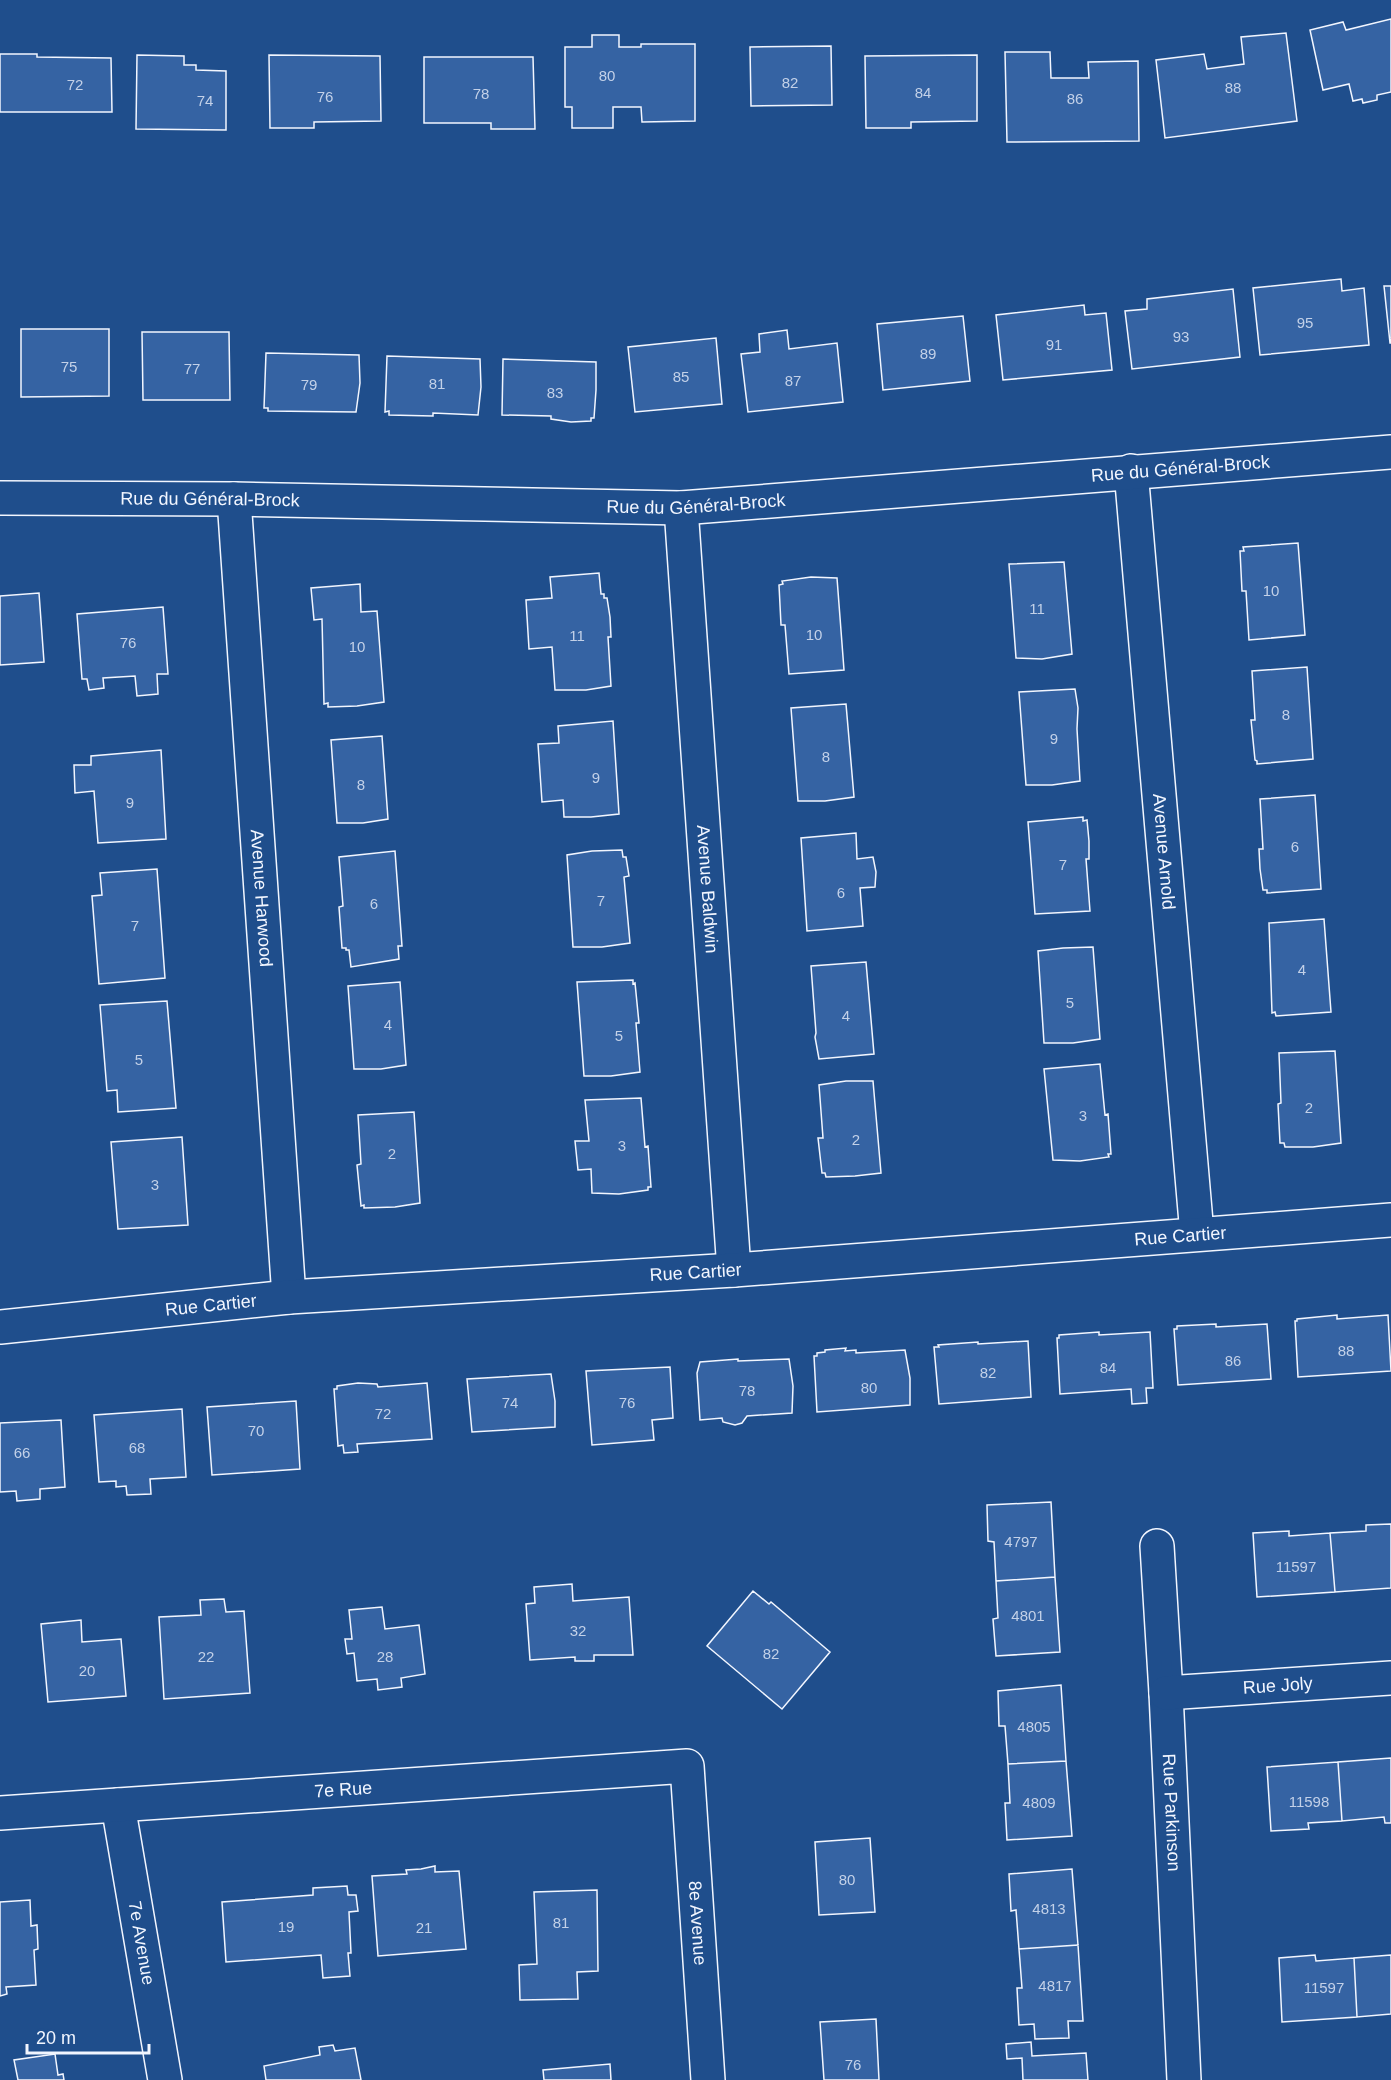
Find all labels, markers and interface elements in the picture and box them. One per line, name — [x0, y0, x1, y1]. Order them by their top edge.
house number: 80 — [599, 67, 615, 84]
house number: 82 — [782, 74, 798, 91]
house number: 72 — [67, 76, 83, 93]
house number: 88 — [1225, 79, 1241, 96]
house number: 84 — [915, 84, 931, 101]
house number: 78 — [473, 85, 489, 102]
house number: 76 — [317, 88, 333, 105]
house number: 86 — [1067, 90, 1083, 107]
house number: 74 — [197, 92, 213, 109]
house number: 95 — [1297, 314, 1313, 331]
house number: 93 — [1173, 328, 1189, 345]
house number: 91 — [1046, 336, 1062, 353]
house number: 89 — [920, 345, 936, 362]
house number: 75 — [61, 358, 77, 375]
house number: 77 — [184, 360, 200, 377]
house number: 85 — [673, 368, 689, 385]
house number: 87 — [785, 372, 801, 389]
house number: 81 — [429, 375, 445, 392]
house number: 79 — [301, 376, 317, 393]
house number: 83 — [547, 384, 563, 401]
street label: Rue du Général-Brock — [1090, 452, 1271, 486]
street label: Rue du Général-Brock — [120, 489, 301, 510]
street label: Rue du Général-Brock — [606, 490, 787, 518]
house number: 10 — [1263, 582, 1279, 599]
house number: 11 — [1029, 600, 1045, 617]
house number: 10 — [806, 626, 822, 643]
house number: 11 — [569, 627, 585, 644]
house number: 76 — [120, 634, 136, 651]
house number: 10 — [349, 638, 365, 655]
house number: 8 — [1282, 706, 1290, 723]
house number: 9 — [1050, 730, 1058, 747]
house number: 8 — [822, 748, 830, 765]
house number: 9 — [592, 769, 600, 786]
house number: 8 — [357, 776, 365, 793]
street label: Avenue Arnold — [1149, 793, 1179, 911]
house number: 9 — [126, 794, 134, 811]
street label: Avenue Baldwin — [693, 824, 722, 954]
street label: Avenue Harwood — [247, 829, 276, 967]
house number: 6 — [1291, 838, 1299, 855]
house number: 7 — [1059, 856, 1067, 873]
house number: 6 — [837, 884, 845, 901]
house number: 7 — [597, 892, 605, 909]
house number: 6 — [370, 895, 378, 912]
house number: 7 — [131, 917, 139, 934]
house number: 4 — [1298, 961, 1306, 978]
house number: 5 — [1066, 994, 1074, 1011]
house number: 4 — [842, 1007, 850, 1024]
house number: 4 — [384, 1016, 392, 1033]
house number: 5 — [615, 1027, 623, 1044]
house number: 5 — [135, 1051, 143, 1068]
house number: 2 — [1305, 1099, 1313, 1116]
house number: 3 — [1079, 1107, 1087, 1124]
house number: 2 — [852, 1131, 860, 1148]
house number: 3 — [618, 1137, 626, 1154]
house number: 2 — [388, 1145, 396, 1162]
house number: 3 — [151, 1176, 159, 1193]
street label: Rue Cartier — [1134, 1223, 1227, 1249]
street label: Rue Cartier — [649, 1259, 742, 1285]
street label: Rue Cartier — [164, 1290, 258, 1320]
house number: 88 — [1338, 1342, 1354, 1359]
house number: 86 — [1225, 1352, 1241, 1369]
house number: 84 — [1100, 1359, 1116, 1376]
house number: 82 — [980, 1364, 996, 1381]
house number: 80 — [861, 1379, 877, 1396]
house number: 78 — [739, 1382, 755, 1399]
house number: 74 — [502, 1394, 518, 1411]
house number: 76 — [619, 1394, 635, 1411]
house number: 72 — [375, 1405, 391, 1422]
house number: 70 — [248, 1422, 264, 1439]
house number: 68 — [129, 1439, 145, 1456]
house number: 66 — [14, 1444, 30, 1461]
house number: 4797 — [1004, 1533, 1038, 1550]
house number: 11597 — [1276, 1558, 1316, 1575]
house number: 4801 — [1011, 1607, 1045, 1624]
house number: 32 — [570, 1622, 586, 1639]
house number: 82 — [763, 1645, 779, 1662]
house number: 22 — [198, 1648, 214, 1665]
house number: 28 — [377, 1648, 393, 1665]
house number: 20 — [79, 1662, 95, 1679]
street label: Rue Joly — [1242, 1673, 1313, 1698]
house number: 4805 — [1017, 1718, 1051, 1735]
street label: Rue Parkinson — [1159, 1753, 1184, 1872]
street label: 7e Rue — [314, 1778, 373, 1801]
house number: 11598 — [1289, 1793, 1329, 1810]
house number: 4809 — [1022, 1794, 1056, 1811]
house number: 80 — [839, 1871, 855, 1888]
street label: 8e Avenue — [685, 1880, 710, 1966]
street label: 7e Avenue — [125, 1900, 159, 1986]
house number: 4813 — [1032, 1900, 1066, 1917]
house number: 81 — [553, 1914, 569, 1931]
house number: 19 — [278, 1918, 294, 1935]
house number: 21 — [416, 1919, 432, 1936]
house number: 4817 — [1038, 1977, 1072, 1994]
house number: 11597 — [1304, 1979, 1344, 1996]
scale bar — [27, 2017, 148, 2055]
text: 20 m — [36, 2028, 76, 2048]
house number: 76 — [845, 2056, 861, 2073]

